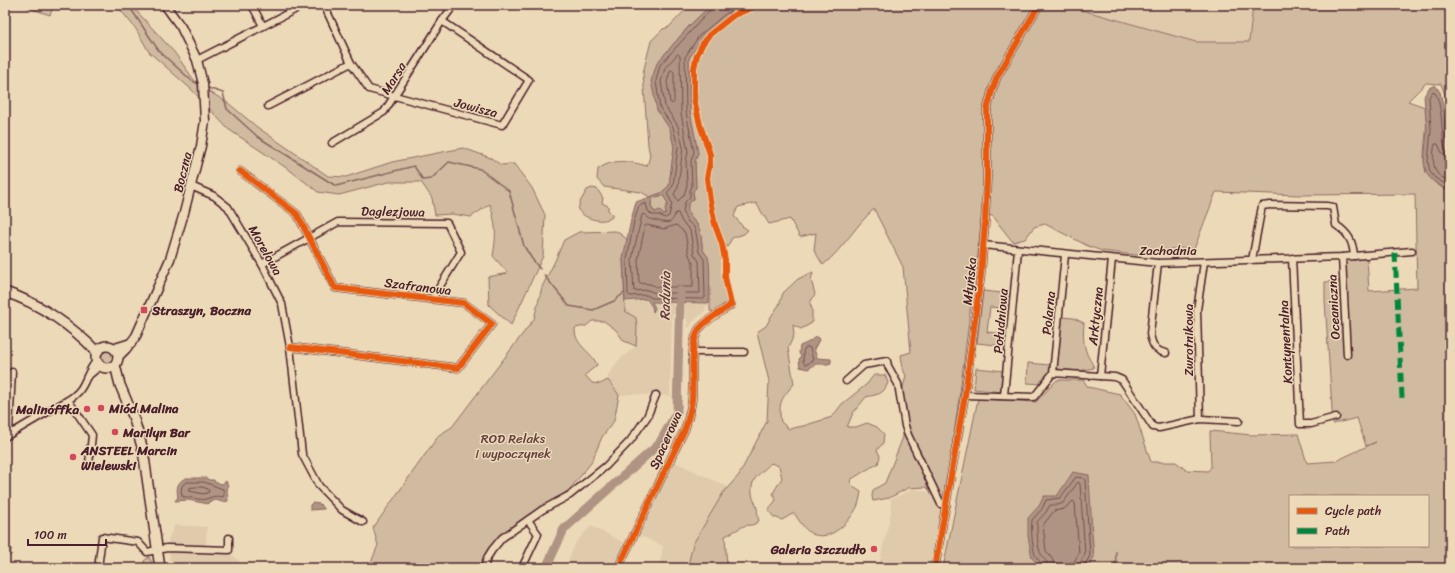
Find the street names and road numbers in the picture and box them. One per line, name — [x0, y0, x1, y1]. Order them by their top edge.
street label: Marsa — [374, 57, 413, 99]
street label: Jowisza — [451, 90, 501, 124]
street label: Boczna — [166, 149, 199, 195]
street label: Daglezjowa — [361, 199, 425, 224]
street label: Morelowa — [242, 221, 289, 280]
street label: Zachodnia — [1139, 239, 1197, 262]
street label: Młyńska — [956, 256, 983, 306]
street label: Szafranowa — [383, 271, 453, 302]
street label: Oceaniczna — [1320, 273, 1347, 340]
street label: Arktyczna — [1081, 285, 1110, 348]
street label: Południowa — [986, 287, 1015, 355]
street label: Polarna — [1035, 290, 1062, 336]
street label: Kontynentalna — [1272, 299, 1299, 384]
street label: Zwrotnikowa — [1177, 303, 1200, 376]
street label: Spacerowa — [642, 407, 689, 473]

